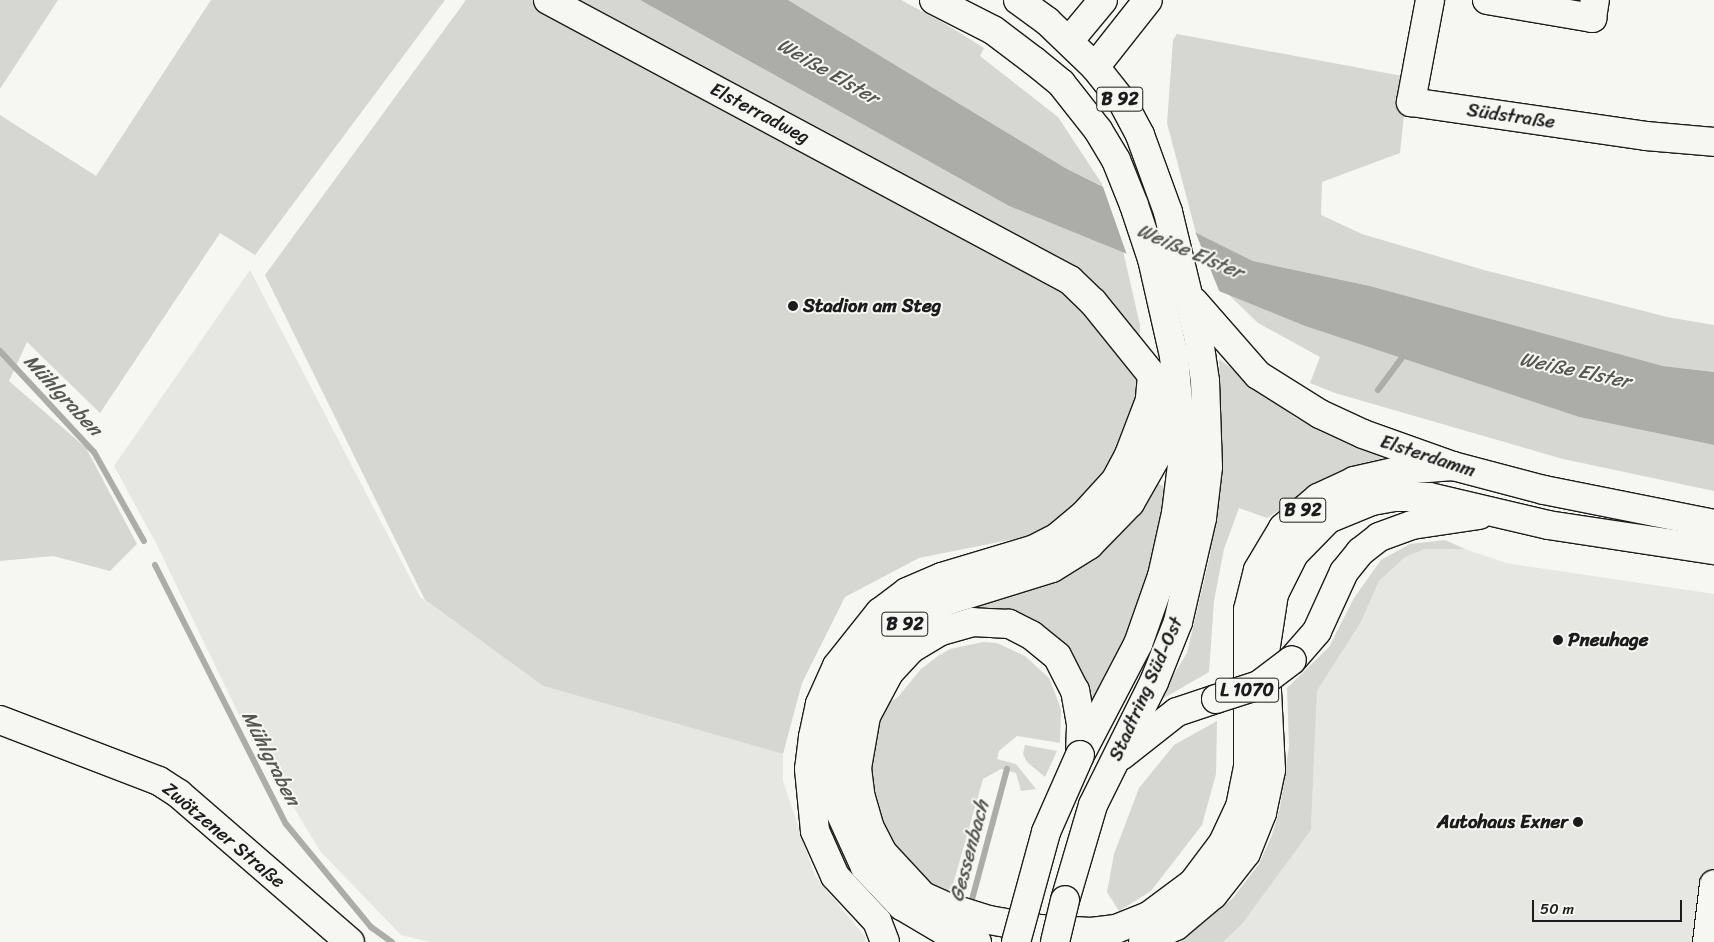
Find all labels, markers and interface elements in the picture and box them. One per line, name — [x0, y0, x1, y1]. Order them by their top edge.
water label: Weiße Elster — [773, 33, 883, 109]
street label: Elsterradweg — [706, 77, 814, 149]
road number: B 92 — [1096, 84, 1144, 115]
street label: Südstraße — [1465, 99, 1557, 133]
water label: Weiße Elster — [1134, 218, 1246, 284]
place label: Stadion am Steg — [803, 295, 941, 317]
marker: Stadion am Steg — [787, 300, 799, 312]
water label: Weiße Elster — [1518, 347, 1632, 393]
water label: Mühlgraben — [19, 349, 107, 441]
street label: Elsterdamm — [1378, 430, 1478, 482]
road number: B 92 — [1279, 494, 1327, 526]
road number: B 92 — [881, 608, 929, 640]
street label: Stadtring Süd-Ost — [1104, 614, 1188, 764]
place label: Pneuhage — [1568, 629, 1649, 651]
marker: Pneuhage — [1552, 634, 1564, 646]
road number: L 1070 — [1214, 674, 1280, 706]
water label: Mühlgraben — [237, 706, 305, 810]
street label: Zwötzener Straße — [158, 777, 290, 893]
water label: Gessenbach — [944, 798, 994, 904]
place label: Autohaus Exner — [1437, 811, 1568, 833]
marker: Autohaus Exner — [1572, 816, 1584, 828]
scale bar — [1534, 890, 1684, 922]
text: 50 m — [1540, 896, 1574, 922]

